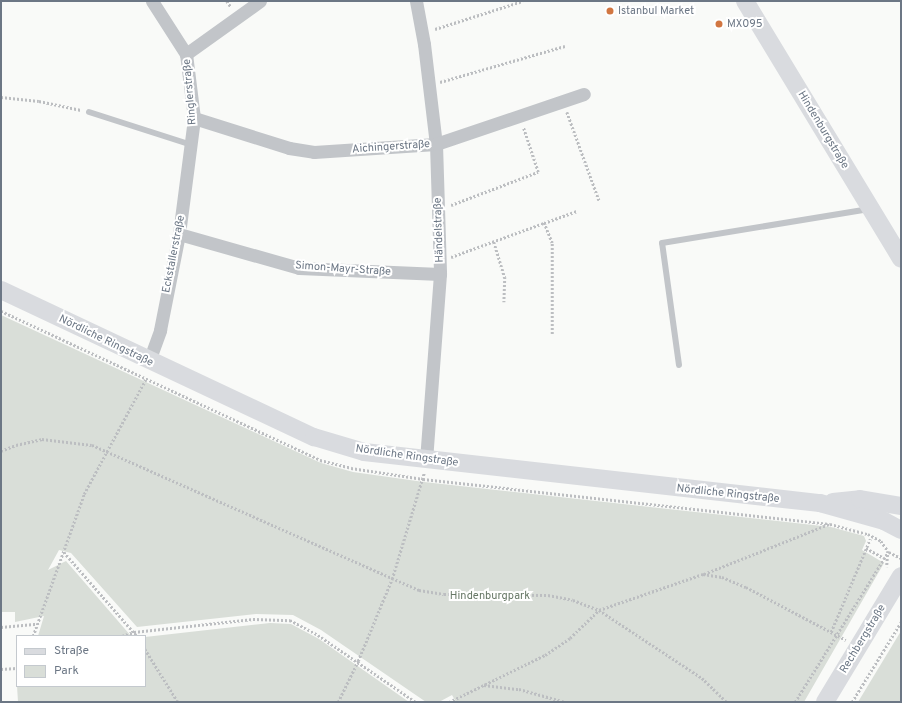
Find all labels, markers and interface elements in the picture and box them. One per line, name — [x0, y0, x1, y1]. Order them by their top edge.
place label: Istanbul Market — [618, 4, 694, 18]
marker: Istanbul Market — [605, 6, 615, 16]
place label: MX095 — [727, 17, 763, 31]
marker: MX095 — [714, 19, 724, 29]
street label: Ringlerstraße — [181, 58, 199, 126]
street label: Hindenburgstraße — [795, 89, 851, 171]
street label: Aichingerstraße — [352, 138, 430, 156]
street label: Händelstraße — [431, 197, 447, 263]
street label: Eckstallerstraße — [160, 214, 188, 294]
street label: Simon-Mayr-Straße — [295, 259, 391, 279]
street label: Nördliche Ringstraße — [57, 312, 155, 370]
street label: Nördliche Ringstraße — [355, 442, 459, 470]
street label: Nördliche Ringstraße — [676, 482, 780, 506]
park label: Hindenburgpark — [450, 589, 530, 603]
street label: Rechbergstraße — [837, 602, 889, 676]
legend — [16, 635, 146, 687]
text: Straße — [54, 643, 89, 659]
text: Park — [54, 663, 79, 679]

